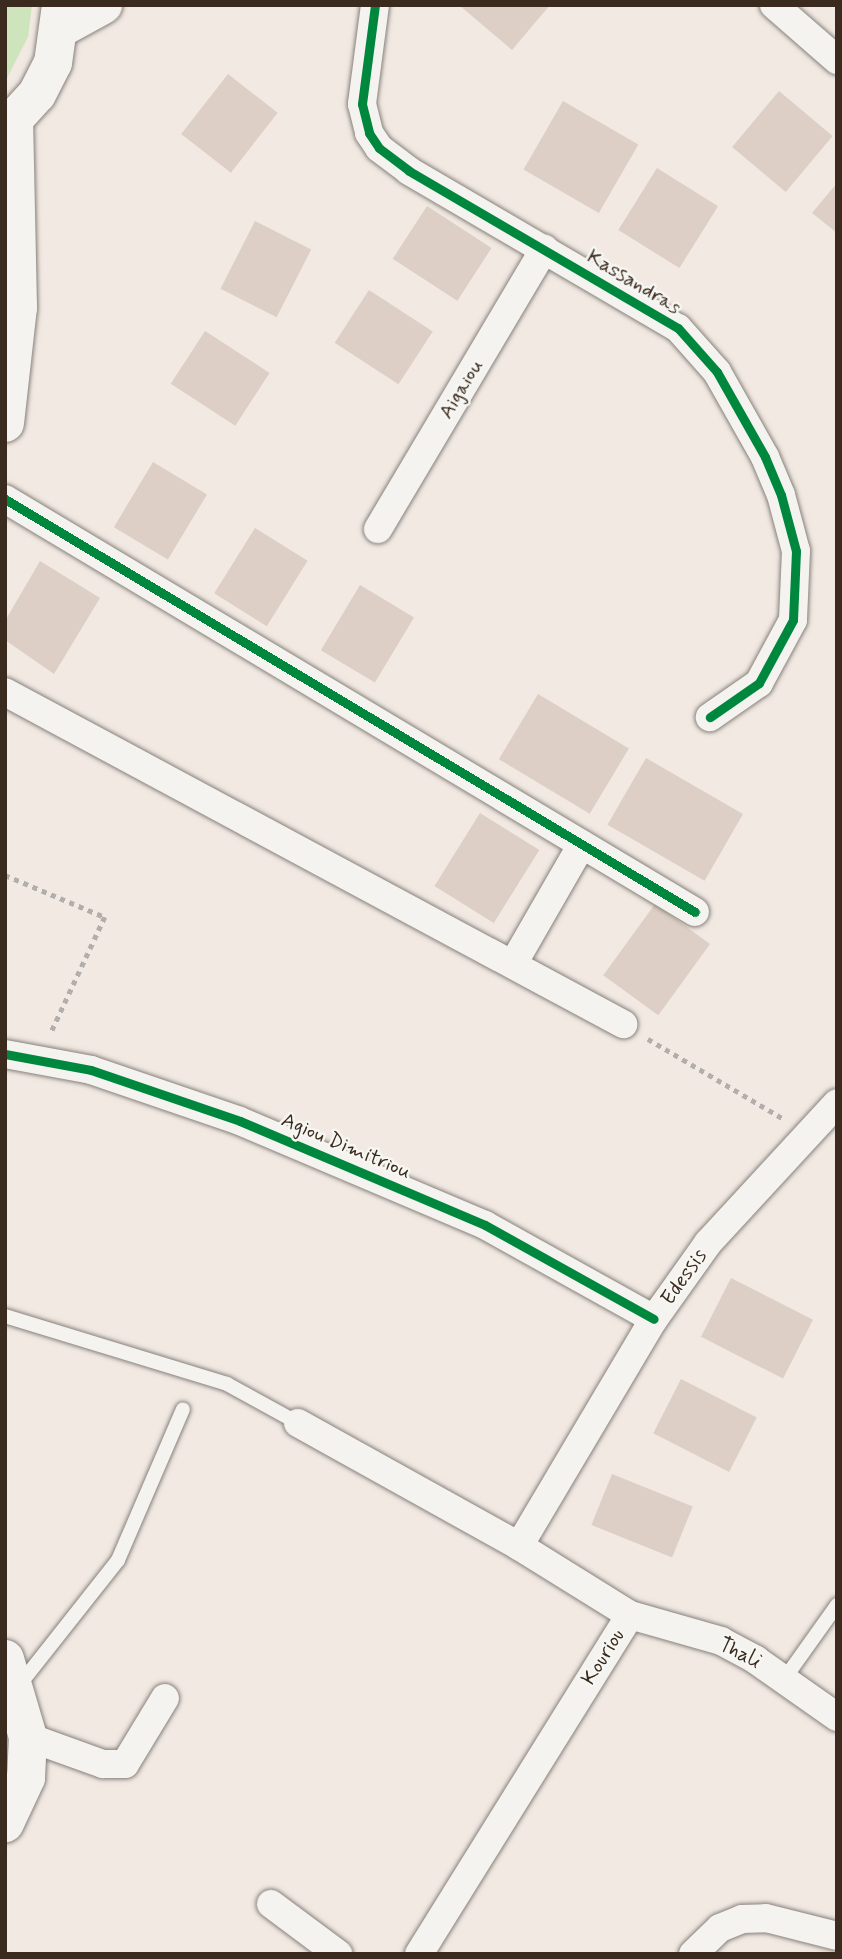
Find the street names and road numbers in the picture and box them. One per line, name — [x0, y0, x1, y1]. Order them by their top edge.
street label: Kassandras — [582, 244, 686, 320]
street label: Aigaiou — [433, 355, 489, 423]
street label: Agiou Dimitriou — [279, 1108, 413, 1184]
street label: Edessis — [656, 1244, 712, 1310]
street label: Kouriou — [576, 1624, 630, 1690]
street label: Thali — [714, 1632, 766, 1674]

